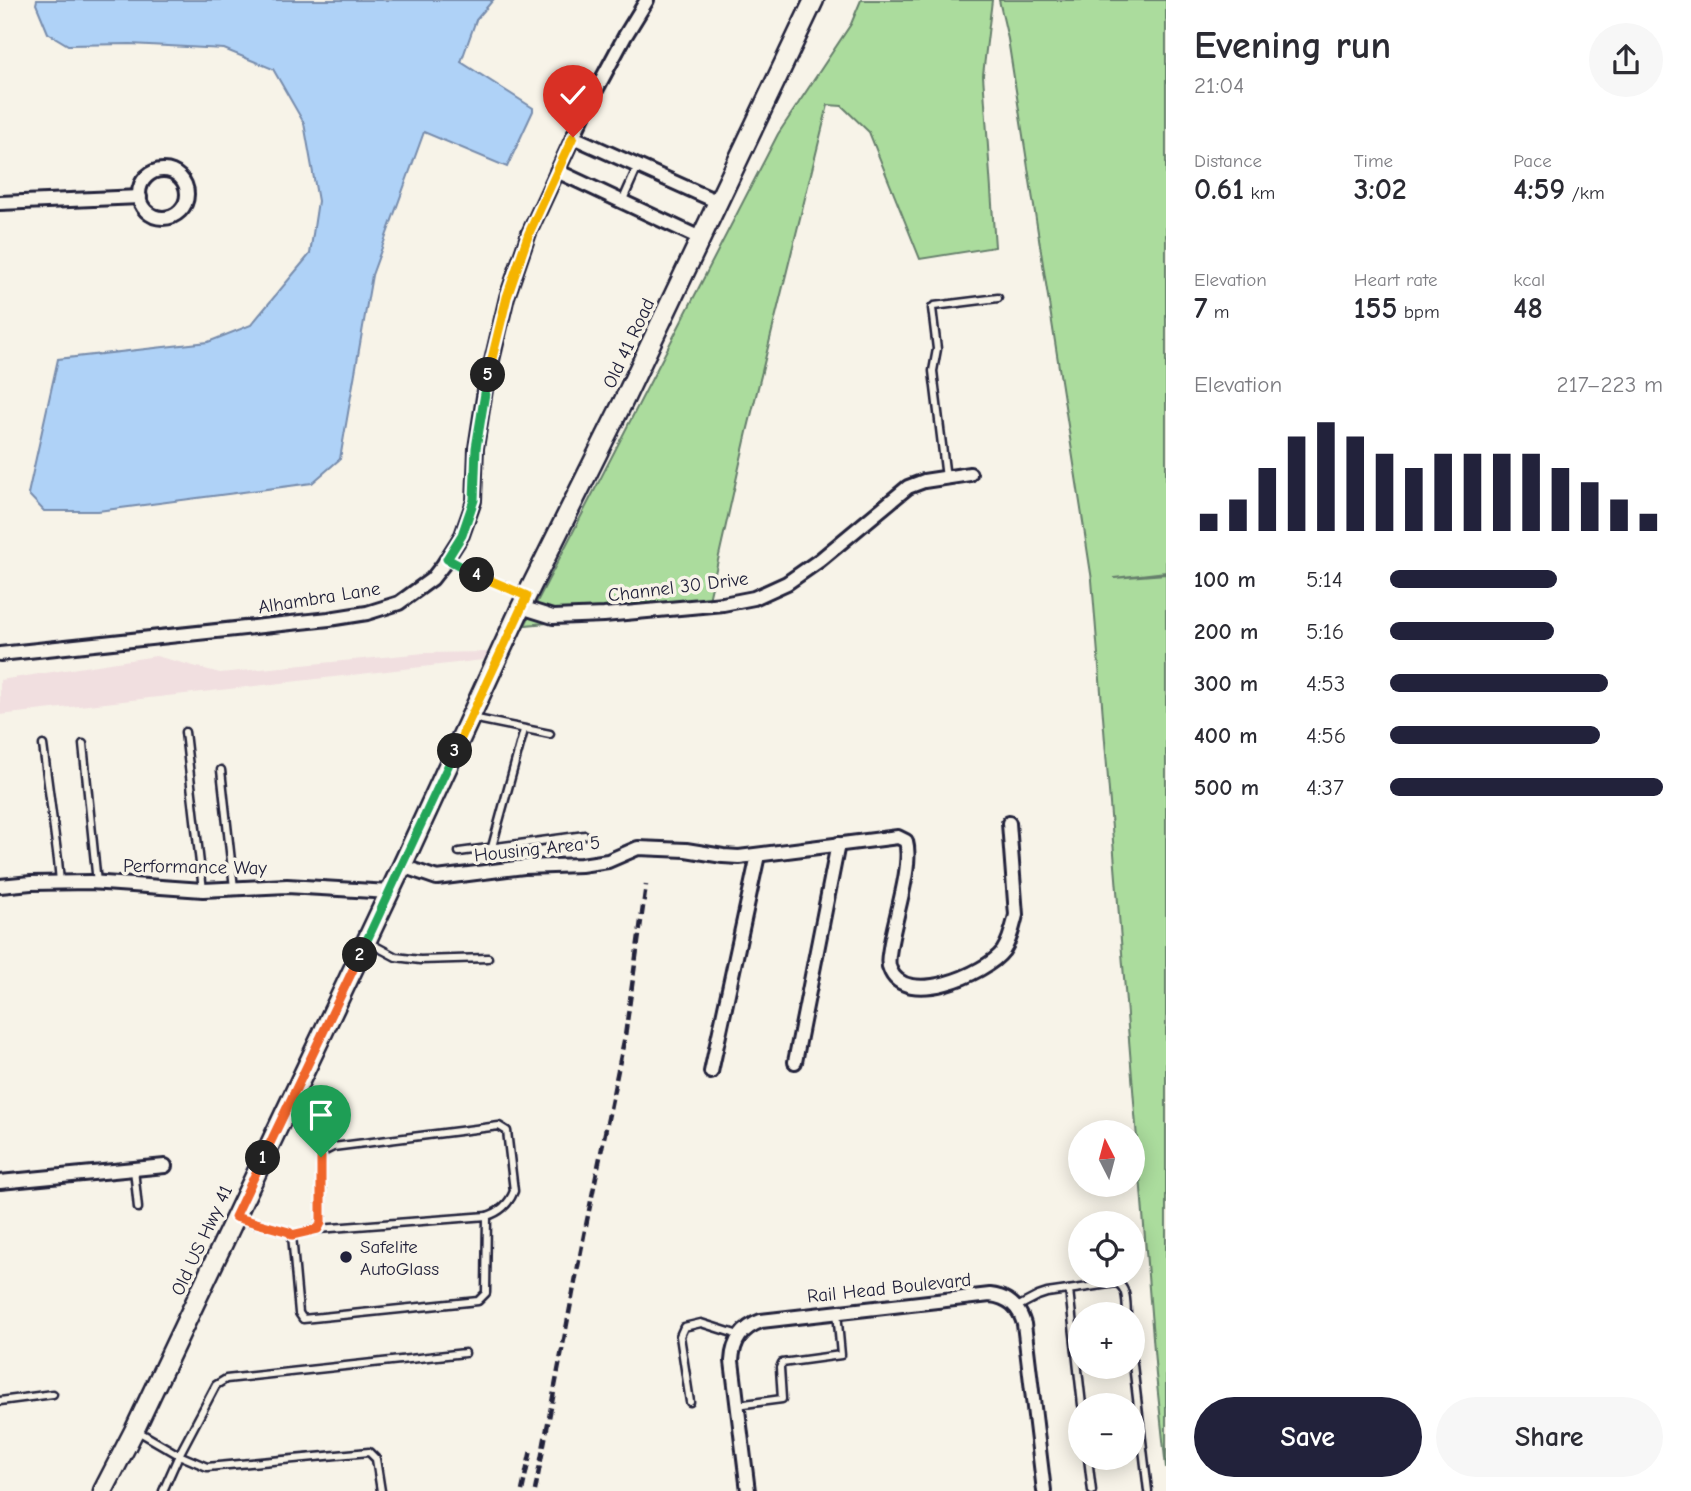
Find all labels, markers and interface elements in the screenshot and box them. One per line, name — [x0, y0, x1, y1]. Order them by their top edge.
button: share — [1589, 23, 1663, 97]
text: Evening run — [1194, 24, 1391, 68]
pin — [543, 65, 603, 137]
text: 21:04 — [1194, 72, 1244, 99]
icon: check — [554, 76, 592, 114]
text: Distance — [1194, 150, 1262, 172]
text: Time — [1354, 150, 1393, 172]
text: Pace — [1513, 150, 1552, 172]
text: 0.61 — [1194, 172, 1244, 207]
text: 3:02 — [1354, 172, 1407, 207]
text: 4:59 — [1513, 172, 1565, 207]
text: km — [1244, 182, 1275, 204]
text: /km — [1565, 182, 1605, 204]
text: Elevation — [1194, 269, 1267, 291]
text: Heart rate — [1354, 269, 1437, 291]
text: kcal — [1513, 269, 1545, 291]
text: 7 — [1194, 291, 1208, 326]
text: 155 — [1354, 291, 1397, 326]
text: 48 — [1513, 291, 1543, 326]
street label: Old 41 Road — [598, 295, 659, 392]
text: m — [1208, 301, 1230, 323]
text: bpm — [1397, 301, 1440, 323]
pin: 5 — [470, 358, 505, 392]
text: 5 — [482, 363, 493, 385]
text: Elevation — [1194, 371, 1282, 398]
text: 217–223 m — [1557, 371, 1663, 398]
pin: 4 — [460, 558, 494, 592]
text: 4 — [472, 563, 481, 585]
text: 100 m — [1194, 566, 1256, 593]
text: 5:14 — [1306, 566, 1343, 593]
street label: Channel 30 Drive — [607, 567, 749, 607]
street label: Alhambra Lane — [256, 577, 382, 619]
text: 200 m — [1194, 618, 1258, 645]
text: 5:16 — [1306, 618, 1344, 645]
text: 300 m — [1194, 670, 1258, 697]
text: 4:53 — [1306, 670, 1345, 697]
text: 400 m — [1194, 722, 1258, 749]
text: 4:56 — [1306, 722, 1346, 749]
pin: 3 — [438, 734, 472, 768]
text: 3 — [450, 739, 459, 761]
text: 500 m — [1194, 774, 1259, 801]
text: 4:37 — [1306, 774, 1344, 801]
street label: Housing Area 5 — [473, 831, 601, 867]
street label: Performance Way — [123, 855, 268, 879]
pin: 2 — [342, 937, 378, 972]
text: 2 — [355, 943, 364, 965]
pin — [291, 1085, 351, 1157]
icon: arrive — [302, 1096, 340, 1134]
north arrow — [1068, 1120, 1144, 1197]
map controls — [1068, 1120, 1145, 1470]
pin: 1 — [246, 1140, 280, 1176]
text: 1 — [259, 1146, 266, 1168]
street label: Old US Hwy 41 — [167, 1182, 237, 1299]
button: locate — [1068, 1211, 1145, 1288]
place label: Safelite AutoGlass — [360, 1236, 439, 1280]
marker: Safelite AutoGlass — [338, 1249, 354, 1265]
street label: Rail Head Boulevard — [806, 1268, 972, 1308]
button: + — [1068, 1302, 1145, 1379]
button: − — [1068, 1393, 1145, 1470]
button: Save — [1194, 1397, 1422, 1477]
button: Share — [1436, 1397, 1663, 1477]

